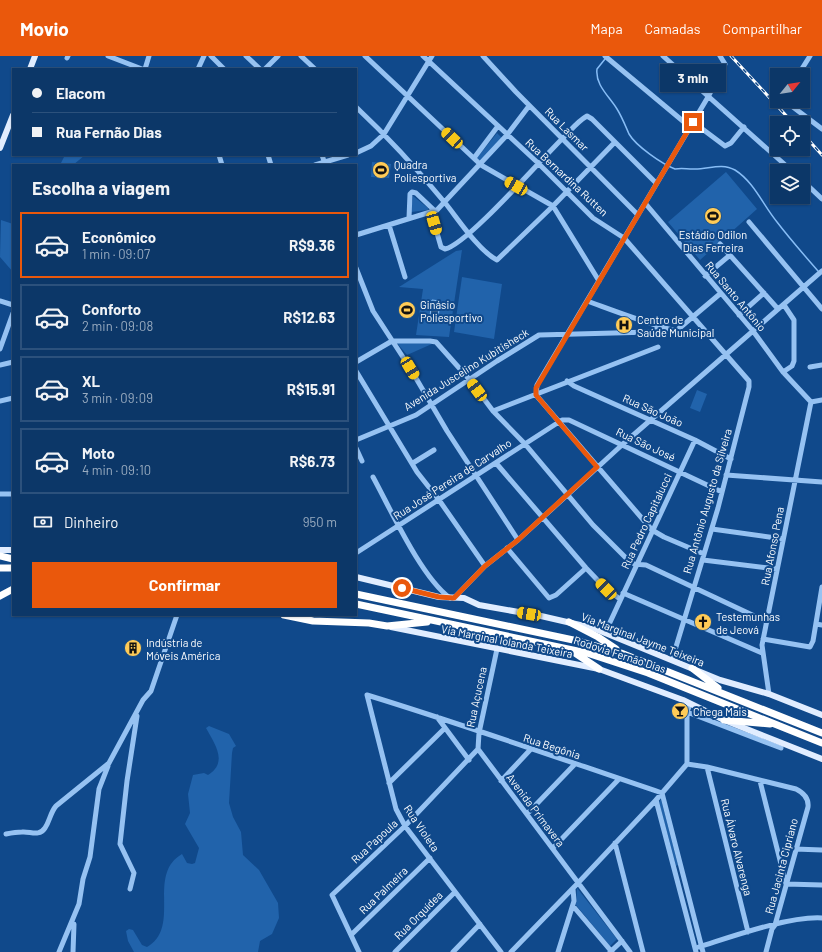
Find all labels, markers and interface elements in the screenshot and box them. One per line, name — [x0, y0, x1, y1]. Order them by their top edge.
text: Movio — [20, 17, 69, 40]
text: Mapa — [591, 20, 623, 37]
text: Camadas — [645, 20, 700, 37]
text: Compartilhar — [722, 20, 802, 37]
callout: 3 min — [660, 64, 726, 92]
north arrow — [770, 68, 810, 108]
map controls — [770, 68, 810, 204]
text: 3 min — [678, 70, 708, 86]
text: Elacom — [56, 84, 105, 102]
street label: Rua Lasmar — [542, 104, 592, 154]
route end — [684, 113, 702, 131]
button: locate — [770, 116, 810, 156]
text: Rua Fernão Dias — [56, 123, 162, 141]
car — [439, 125, 465, 151]
street label: Rua Bernardina Rutten — [523, 136, 611, 218]
place label: Quadra Poliesportiva — [394, 158, 456, 184]
sports icon: Quadra Poliesportiva — [371, 160, 391, 180]
button: layers — [770, 164, 810, 204]
car — [503, 175, 529, 197]
text: Escolha a viagem — [32, 177, 170, 199]
sports icon: Estádio Odilon Dias Ferreira — [703, 206, 723, 226]
car — [425, 210, 443, 236]
icon: car — [34, 227, 70, 263]
text: Econômico — [82, 228, 156, 246]
place label: Estádio Odilon Dias Ferreira — [679, 228, 747, 254]
text: R$9.36 — [289, 236, 335, 254]
text: 1 min · 09:07 — [82, 246, 150, 262]
street label: Rua Santo Antônio — [703, 258, 769, 334]
place label: Ginásio Poliesportivo — [420, 298, 483, 324]
icon: car — [34, 299, 70, 335]
text: Conforto — [82, 300, 141, 318]
sports icon: Ginásio Poliesportivo — [397, 300, 417, 320]
text: R$12.63 — [283, 308, 335, 326]
place label: Centro de Saúde Municipal — [637, 313, 714, 339]
hospital icon: Centro de Saúde Municipal — [614, 315, 634, 335]
text: 2 min · 09:08 — [82, 318, 153, 334]
street label: Avenida Juscelino Kubitisheck — [401, 325, 531, 413]
car — [399, 355, 421, 381]
icon: car — [34, 371, 70, 407]
text: XL — [82, 372, 100, 390]
car — [465, 377, 489, 403]
text: R$15.91 — [287, 380, 335, 398]
text: 3 min · 09:09 — [82, 390, 153, 406]
street label: Rua São João — [621, 391, 685, 429]
street label: Rua São José — [614, 425, 678, 463]
street label: Rua Antônio Augusto da Silveira — [680, 427, 734, 575]
street label: Rua José Pereira de Carvalho — [390, 436, 514, 522]
icon: car — [34, 443, 70, 479]
text: Moto — [82, 444, 115, 462]
text: R$6.73 — [290, 452, 335, 470]
text: 4 min · 09:10 — [82, 462, 151, 478]
street label: Rua Pedro Capitalucci — [618, 471, 674, 571]
street label: Rua Afonso Pena — [758, 506, 786, 586]
icon: cash — [32, 511, 54, 533]
text: Dinheiro — [64, 513, 119, 531]
text: 950 m — [303, 514, 337, 530]
button: Confirmar — [32, 562, 337, 608]
car — [593, 576, 619, 602]
route start — [393, 579, 411, 597]
car — [516, 606, 542, 622]
street label: Via Marginal Jayme Teixeira — [580, 609, 706, 669]
place label: Testemunhas de Jeová — [716, 610, 780, 636]
church icon: Testemunhas de Jeová — [693, 612, 713, 632]
street label: Via Marginal Iolanda Teixeira — [440, 622, 574, 660]
street label: Rodovia Fernão Dias — [572, 633, 668, 675]
place label: Indústria de Móveis América — [146, 636, 220, 662]
building icon: Indústria de Móveis América — [123, 638, 143, 658]
street label: Rua Açucena — [463, 665, 489, 729]
bar icon: Chega Mais — [670, 701, 690, 721]
place label: Chega Mais — [693, 705, 747, 718]
street label: Rua Begônia — [522, 731, 582, 761]
street label: Avenida Primavera — [504, 771, 568, 849]
street label: Rua Álvaro Alvarenga — [719, 797, 755, 897]
street label: Rua Violeta — [402, 802, 442, 854]
street label: Rua Papoula — [348, 816, 400, 866]
street label: Rua Jacinta Cipriano — [762, 817, 800, 915]
street label: Rua Palmeira — [356, 864, 410, 916]
street label: Rua Orquídea — [391, 888, 445, 942]

